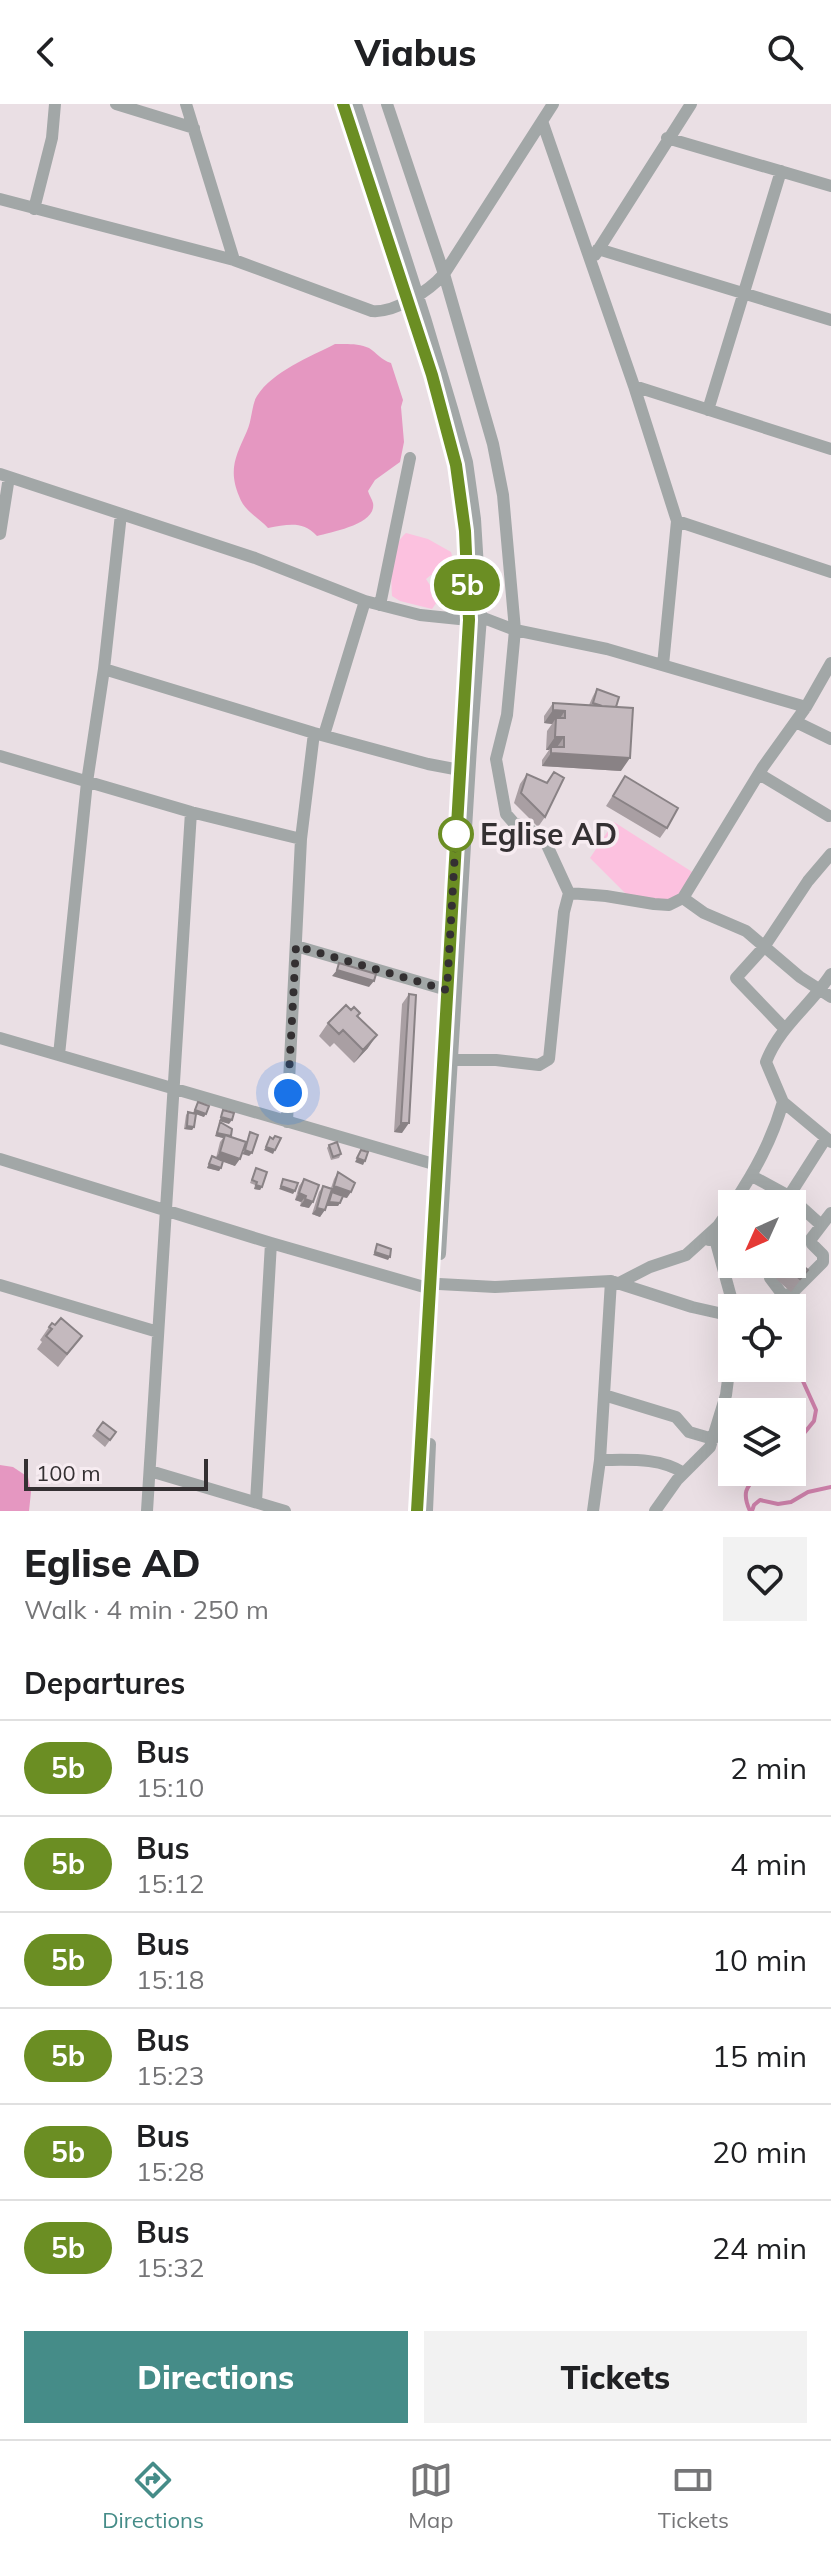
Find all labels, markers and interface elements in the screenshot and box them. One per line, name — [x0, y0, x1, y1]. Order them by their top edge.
icon: back — [24, 30, 68, 74]
text: Viabus — [355, 30, 476, 75]
icon: search — [763, 30, 807, 74]
line badge: 5b — [431, 559, 503, 611]
text: 5b — [450, 567, 484, 602]
place label: Eglise AD — [480, 815, 617, 853]
marker: Eglise AD — [439, 817, 473, 851]
your location — [268, 1073, 308, 1113]
north arrow — [718, 1190, 806, 1278]
map controls — [718, 1190, 806, 1486]
button: locate — [718, 1294, 806, 1382]
button: layers — [718, 1398, 806, 1486]
scale bar — [24, 1455, 208, 1491]
text: 100 m — [36, 1459, 101, 1487]
button: heart — [723, 1537, 807, 1621]
text: Eglise AD — [24, 1539, 200, 1587]
text: Walk · 4 min · 250 m — [24, 1593, 269, 1626]
text: Departures — [24, 1664, 185, 1702]
text: Bus — [136, 1733, 190, 1771]
text: 2 min — [730, 1749, 807, 1787]
text: 5b — [51, 1750, 85, 1785]
text: 15:10 — [136, 1771, 204, 1804]
text: Bus — [136, 1829, 190, 1867]
text: 4 min — [730, 1845, 807, 1883]
text: 5b — [51, 1846, 85, 1881]
text: 15:12 — [136, 1867, 204, 1900]
text: Bus — [136, 1925, 190, 1963]
text: 10 min — [712, 1941, 807, 1979]
text: 5b — [51, 1942, 85, 1977]
text: 15:18 — [136, 1963, 204, 1996]
text: Bus — [136, 2021, 190, 2059]
text: 15 min — [712, 2037, 807, 2075]
text: 5b — [51, 2038, 85, 2073]
text: 15:23 — [136, 2059, 204, 2092]
text: Bus — [136, 2117, 190, 2155]
text: 20 min — [712, 2133, 807, 2171]
text: 5b — [51, 2134, 85, 2169]
text: 15:28 — [136, 2155, 204, 2188]
text: Bus — [136, 2213, 190, 2251]
text: 24 min — [712, 2229, 807, 2267]
text: 5b — [51, 2230, 85, 2265]
text: 15:32 — [136, 2251, 204, 2284]
button: Directions — [24, 2331, 408, 2423]
button: Tickets — [424, 2331, 807, 2423]
tab: Directions — [102, 2458, 204, 2534]
tab: Map — [408, 2458, 453, 2534]
tab: Tickets — [658, 2458, 729, 2534]

